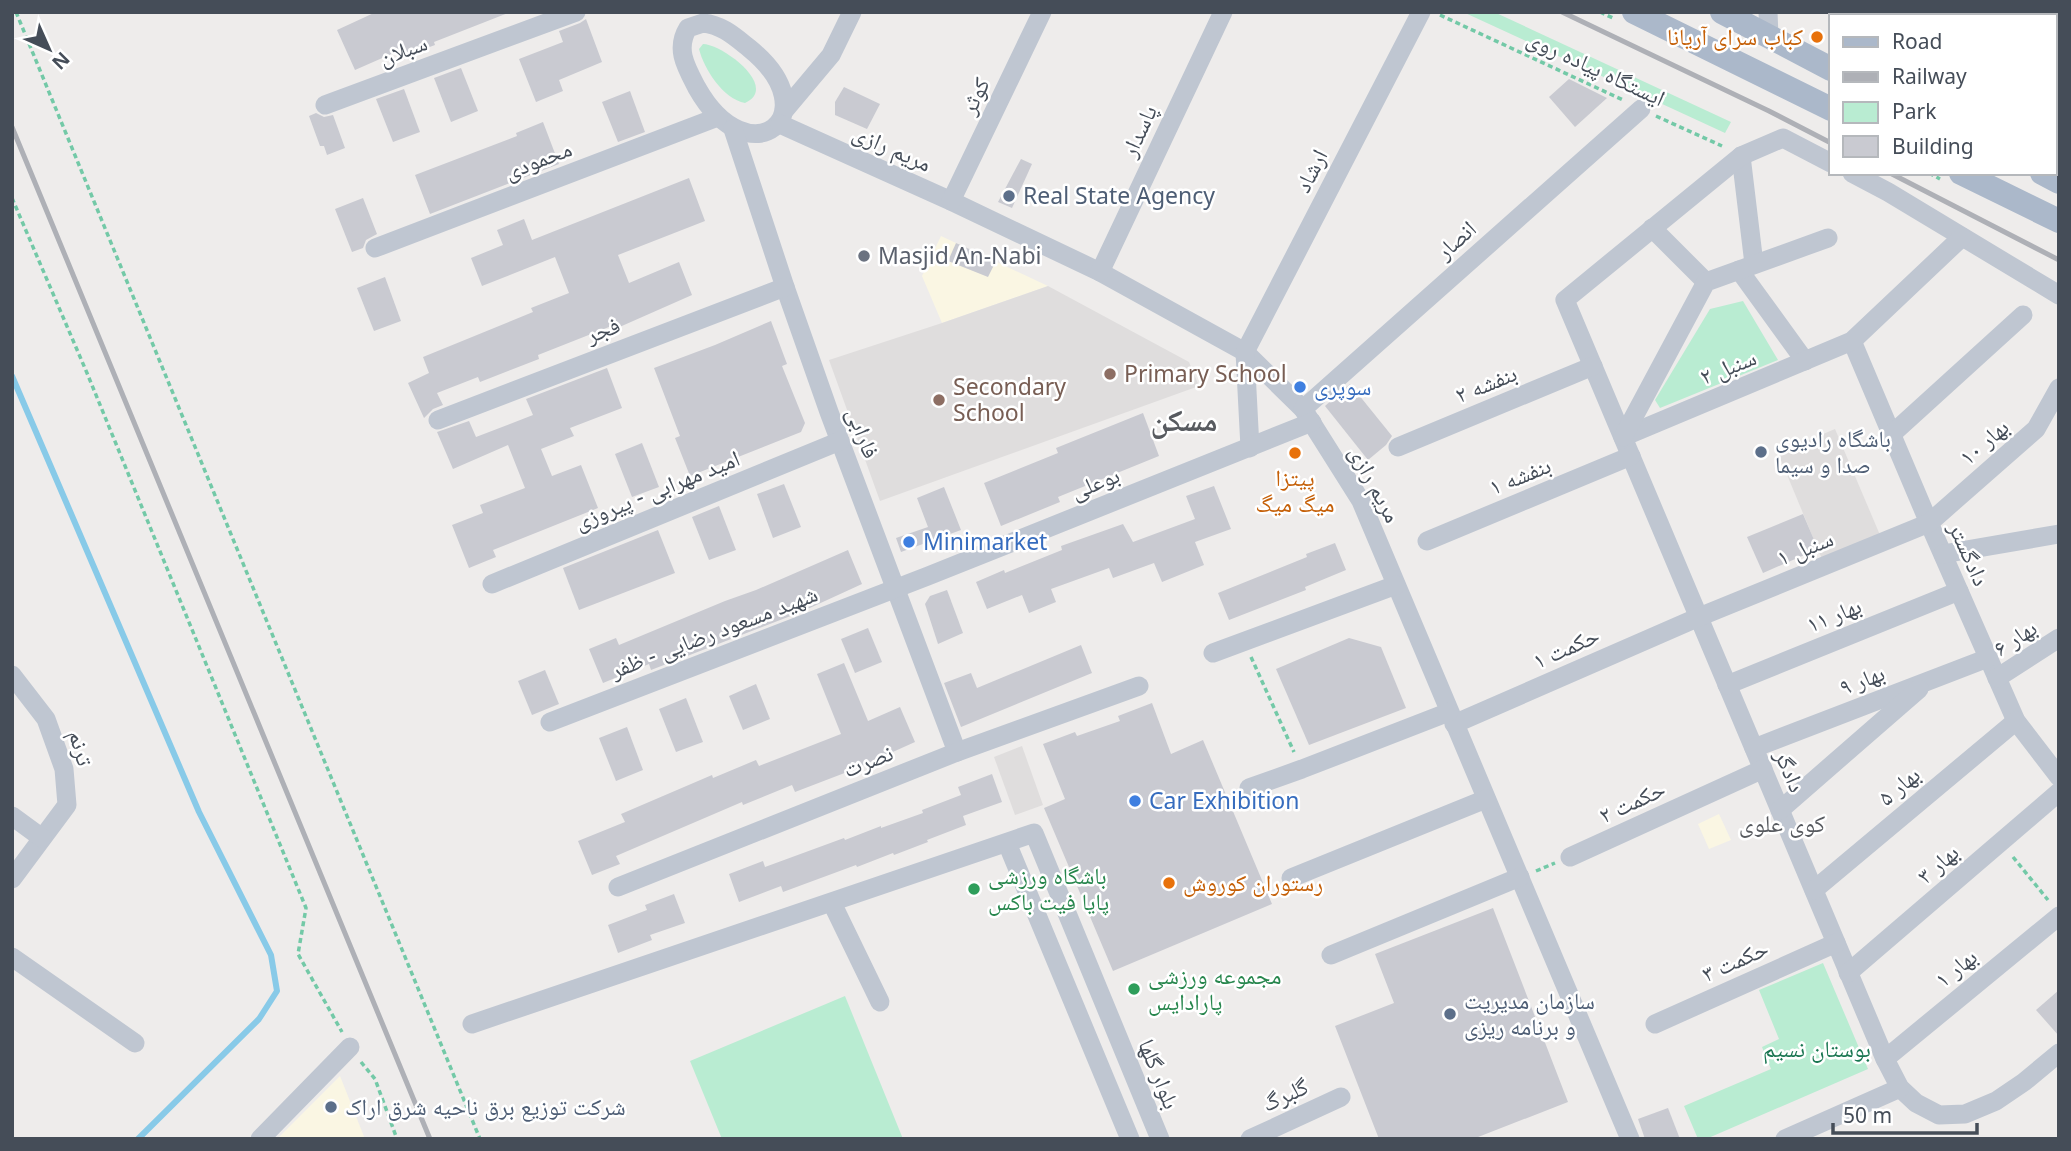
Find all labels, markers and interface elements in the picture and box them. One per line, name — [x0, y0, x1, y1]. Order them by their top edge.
north arrow — [14, 14, 84, 84]
legend — [1829, 14, 2057, 175]
place label: کباب سرای آریانا — [1667, 20, 1803, 52]
street label: ایستگاه پیاده روی — [1522, 21, 1671, 113]
street label: سبلان — [374, 26, 431, 73]
text: Road — [1892, 27, 1942, 55]
marker: کباب سرای آریانا — [1809, 29, 1825, 45]
text: N — [46, 46, 76, 76]
text: Railway — [1892, 62, 1967, 90]
street label: کوثر — [951, 71, 997, 120]
text: Park — [1892, 97, 1937, 125]
street label: پاسدار — [1112, 99, 1164, 163]
street label: مریم رازی — [847, 116, 937, 180]
street label: محمودی — [499, 132, 576, 187]
text: Building — [1892, 132, 1974, 160]
street label: ارشاد — [1286, 143, 1335, 198]
place label: Real State Agency — [1023, 179, 1215, 211]
marker: Real State Agency — [1001, 188, 1017, 204]
street label: انصار — [1427, 213, 1483, 267]
place label: Masjid An-Nabi — [878, 239, 1042, 271]
marker: Masjid An-Nabi — [856, 248, 872, 264]
street label: فجر — [580, 308, 624, 351]
street label: سنبل ۲ — [1695, 340, 1761, 392]
street label: بنفشه ۲ — [1450, 356, 1521, 410]
place label: Primary School — [1124, 357, 1287, 389]
marker: Primary School — [1102, 366, 1118, 382]
place label: Secondary School — [953, 370, 1066, 428]
place label: سوپری — [1314, 370, 1371, 402]
marker: سوپری — [1292, 379, 1308, 395]
marker: Secondary School — [931, 392, 947, 408]
district label: مسکن — [1150, 399, 1218, 440]
street label: فارابی — [840, 403, 888, 463]
street label: بهار ۱۰ — [1952, 411, 2015, 472]
place label: باشگاه رادیوی صدا و سیما — [1775, 422, 1891, 480]
street label: مریم رازی — [1341, 439, 1410, 528]
street label: امید مهرابی - پیروزی — [569, 441, 744, 537]
marker: باشگاه رادیوی صدا و سیما — [1753, 444, 1769, 460]
marker: پیتزا میگ میگ — [1287, 445, 1303, 461]
street label: بنفشه ۱ — [1484, 448, 1555, 502]
street label: بوعلی — [1065, 458, 1124, 506]
place label: پیتزا میگ میگ — [1255, 461, 1335, 519]
street label: دادگستر — [1941, 516, 1998, 591]
street label: سنبل ۱ — [1772, 521, 1838, 573]
place label: Minimarket — [923, 525, 1047, 557]
marker: Minimarket — [901, 534, 917, 550]
street label: شهید مسعود رضایی - ظفر — [604, 577, 822, 686]
street label: بهار ۱۱ — [1801, 589, 1866, 639]
street label: بهار ۶ — [1986, 611, 2042, 663]
street label: حکمت ۱ — [1527, 618, 1604, 676]
street label: بهار ۹ — [1834, 656, 1889, 702]
street label: ترنم — [61, 726, 102, 770]
street label: نصرت — [838, 736, 897, 785]
street label: دادگر — [1767, 743, 1814, 797]
street label: بهار ۵ — [1870, 758, 1926, 812]
street label: حکمت ۲ — [1593, 772, 1670, 830]
place label: Car Exhibition — [1149, 784, 1299, 816]
marker: Car Exhibition — [1127, 793, 1143, 809]
district label: کوی علوی — [1739, 806, 1825, 839]
street label: بهار ۳ — [1909, 836, 1965, 890]
place label: باشگاه ورزشی پایا فیت باکس — [988, 859, 1109, 917]
place label: رستوران کوروش — [1183, 866, 1323, 898]
marker: رستوران کوروش — [1161, 875, 1177, 891]
marker: باشگاه ورزشی پایا فیت باکس — [966, 881, 982, 897]
street label: حکمت ۳ — [1696, 931, 1773, 989]
street label: بهار ۱ — [1927, 940, 1983, 994]
place label: مجموعه ورزشی پارادایس — [1148, 959, 1282, 1017]
marker: مجموعه ورزشی پارادایس — [1126, 981, 1142, 997]
place label: سازمان مدیریت و برنامه ریزی — [1464, 984, 1595, 1042]
marker: سازمان مدیریت و برنامه ریزی — [1442, 1006, 1458, 1022]
park label: بوستان نسیم — [1763, 1032, 1871, 1065]
street label: بلوار گلها — [1131, 1034, 1188, 1113]
street label: گلبرگ — [1256, 1069, 1313, 1119]
place label: شرکت توزیع برق ناحیه شرق اراک — [345, 1090, 626, 1122]
scale bar — [1833, 1092, 1976, 1136]
marker: شرکت توزیع برق ناحیه شرق اراک — [323, 1099, 339, 1115]
text: 50 m — [1843, 1101, 1892, 1129]

